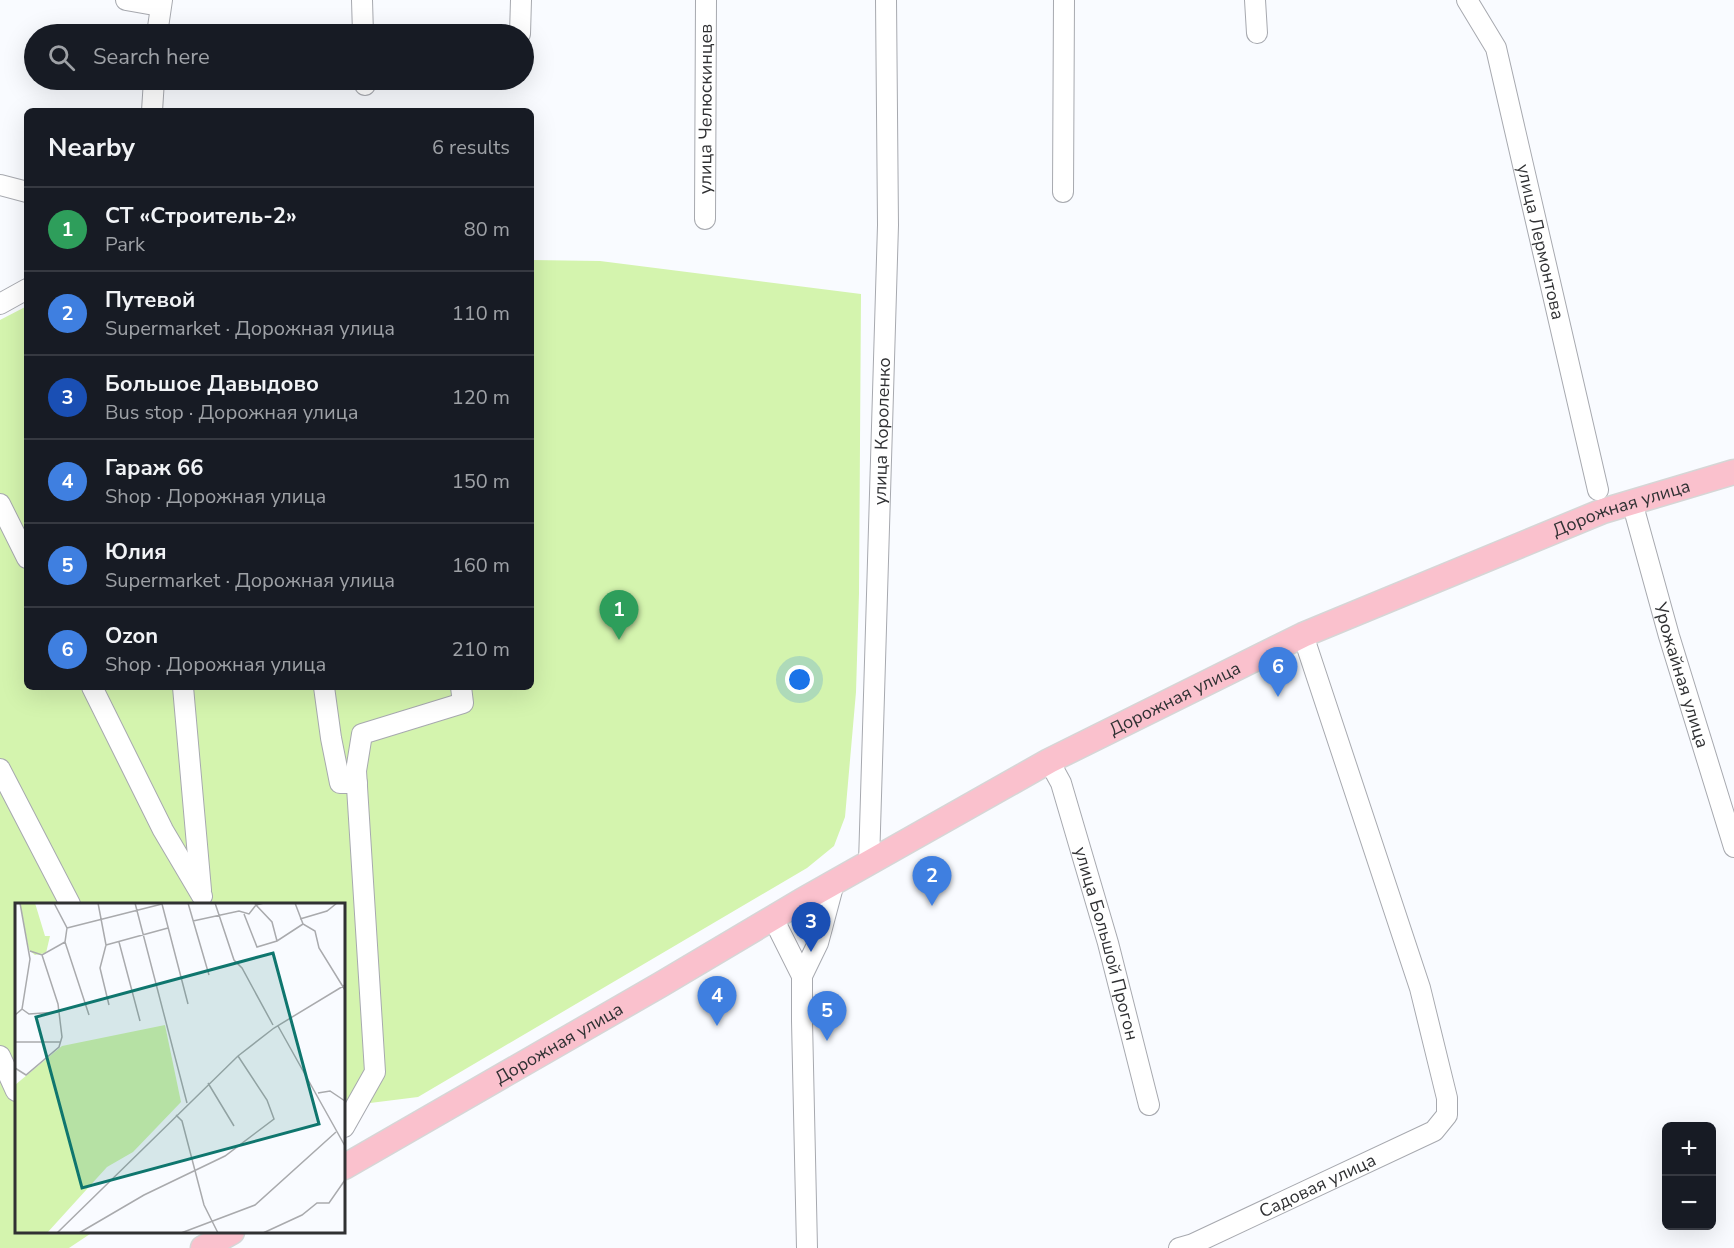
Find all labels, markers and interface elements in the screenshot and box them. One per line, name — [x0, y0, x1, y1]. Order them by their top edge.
search box — [24, 24, 534, 90]
street label: улица Челюскинцев — [693, 24, 718, 194]
icon: search — [45, 41, 78, 74]
text: Search here — [93, 42, 210, 72]
text: Nearby — [48, 130, 135, 165]
text: 6 results — [432, 134, 510, 161]
street label: улица Лермонтова — [1511, 162, 1570, 322]
text: СТ «Строитель-2» — [105, 201, 297, 231]
text: 1 — [62, 216, 74, 243]
text: 80 m — [464, 216, 510, 243]
text: Park — [105, 231, 145, 258]
text: Путевой — [105, 285, 195, 315]
text: 2 — [62, 300, 74, 327]
text: 110 m — [452, 300, 510, 327]
text: Supermarket · Дорожная улица — [105, 315, 395, 342]
street label: улица Короленко — [868, 357, 896, 505]
text: Большое Давыдово — [105, 369, 319, 399]
text: 3 — [62, 384, 74, 411]
text: 120 m — [452, 384, 510, 411]
text: Bus stop · Дорожная улица — [105, 399, 359, 426]
text: Гараж 66 — [105, 453, 203, 483]
text: 4 — [62, 468, 74, 495]
text: 150 m — [452, 468, 510, 495]
street label: Дорожная улица — [1549, 474, 1693, 543]
text: Shop · Дорожная улица — [105, 483, 326, 510]
text: Юлия — [105, 537, 167, 567]
text: 5 — [62, 552, 74, 579]
text: 160 m — [452, 552, 510, 579]
text: Supermarket · Дорожная улица — [105, 567, 395, 594]
pin: 1 — [600, 590, 638, 640]
street label: Урожайная улица — [1648, 599, 1715, 751]
text: Ozon — [105, 621, 158, 651]
text: 6 — [62, 636, 74, 663]
text: 210 m — [452, 636, 510, 663]
pin: 6 — [1258, 648, 1298, 697]
text: Shop · Дорожная улица — [105, 651, 326, 678]
street label: Дорожная улица — [1105, 656, 1245, 741]
your location — [785, 665, 814, 694]
street label: улица Большой Прогон — [1068, 844, 1144, 1043]
pin: 2 — [912, 856, 952, 906]
pin: 3 — [792, 902, 830, 952]
inset map — [15, 903, 345, 1233]
pin: 4 — [698, 976, 736, 1026]
pin: 5 — [808, 992, 846, 1041]
street label: Дорожная улица — [490, 997, 627, 1090]
map controls — [1662, 1122, 1716, 1230]
button: + — [1662, 1122, 1716, 1176]
street label: Садовая улица — [1255, 1148, 1380, 1223]
button: − — [1662, 1176, 1716, 1230]

